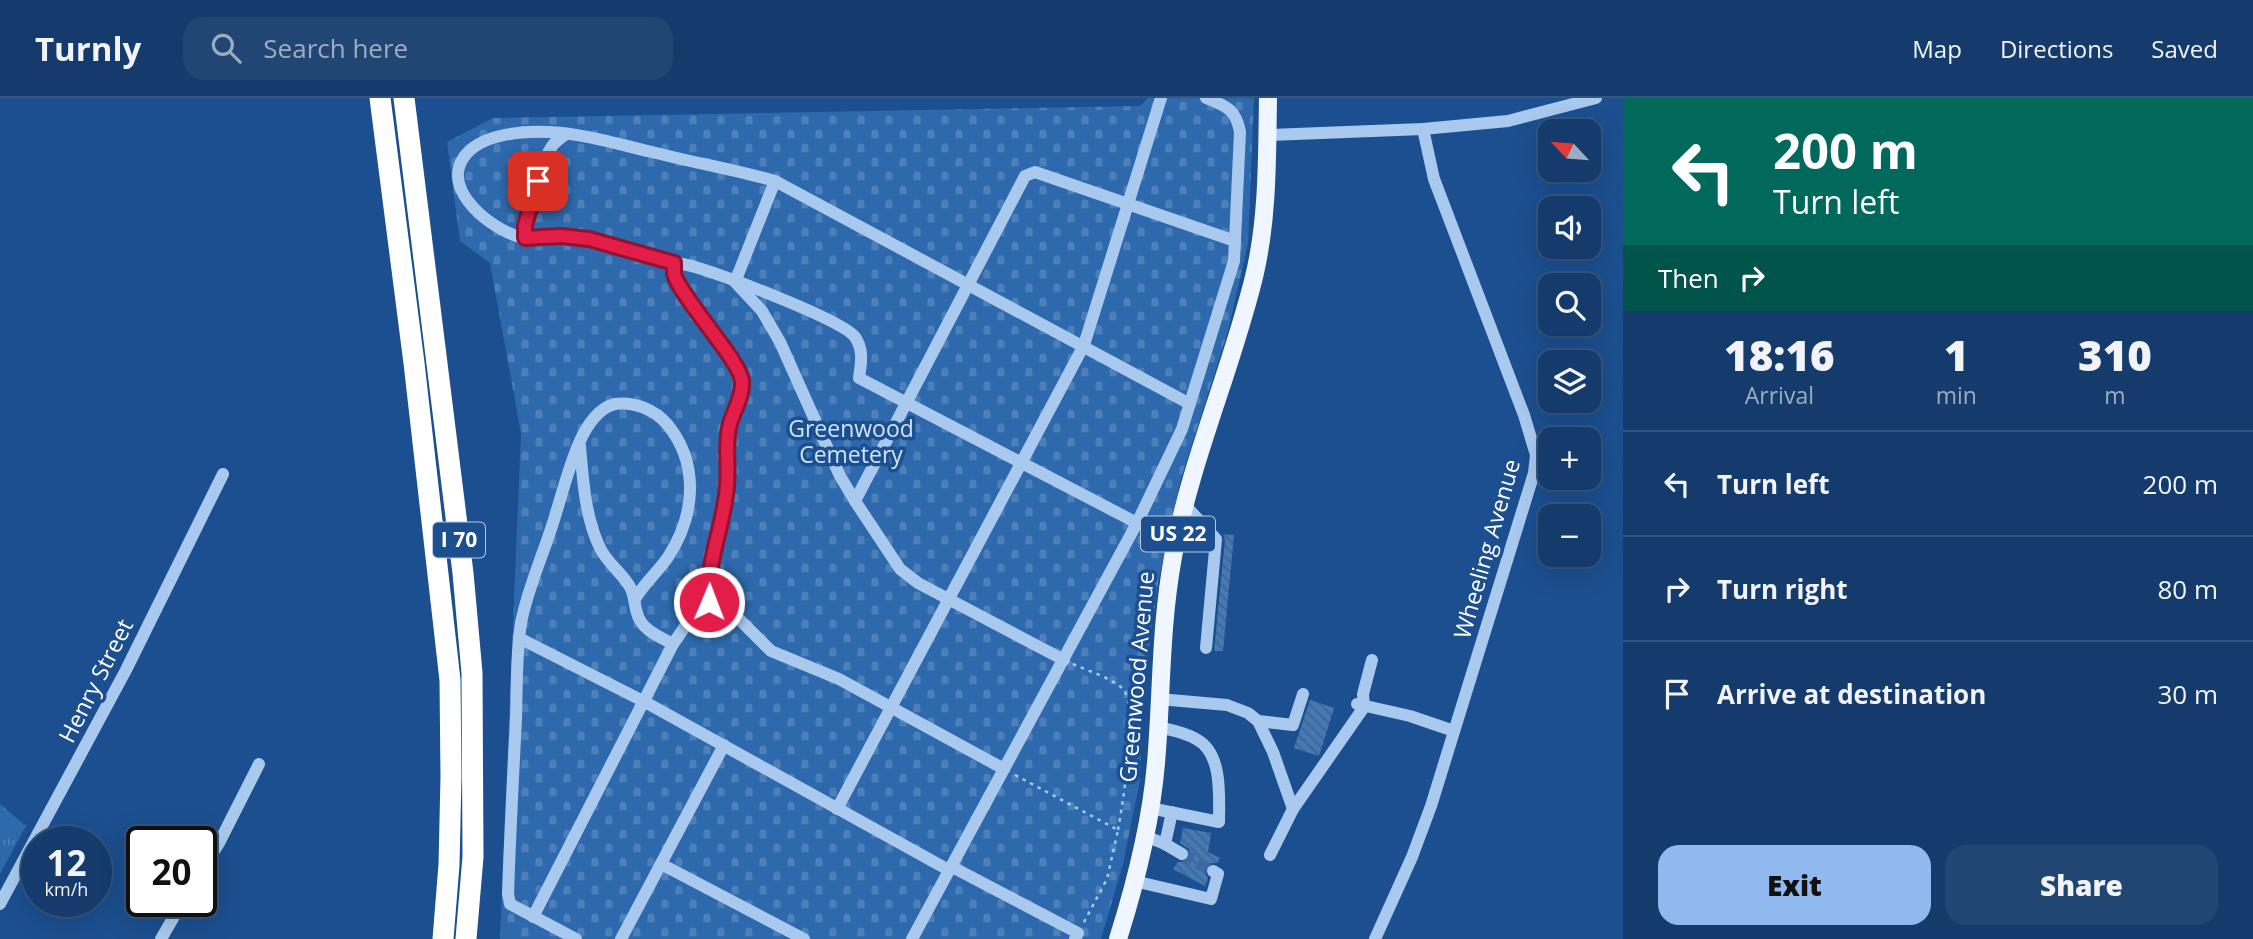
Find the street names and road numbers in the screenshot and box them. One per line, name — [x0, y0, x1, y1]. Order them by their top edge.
street label: Wheeling Avenue — [1445, 455, 1527, 642]
road number: US 22 — [1141, 516, 1215, 551]
road number: I 70 — [433, 522, 485, 558]
street label: Greenwood Avenue — [1111, 570, 1161, 784]
street label: Henry Street — [50, 613, 140, 748]

